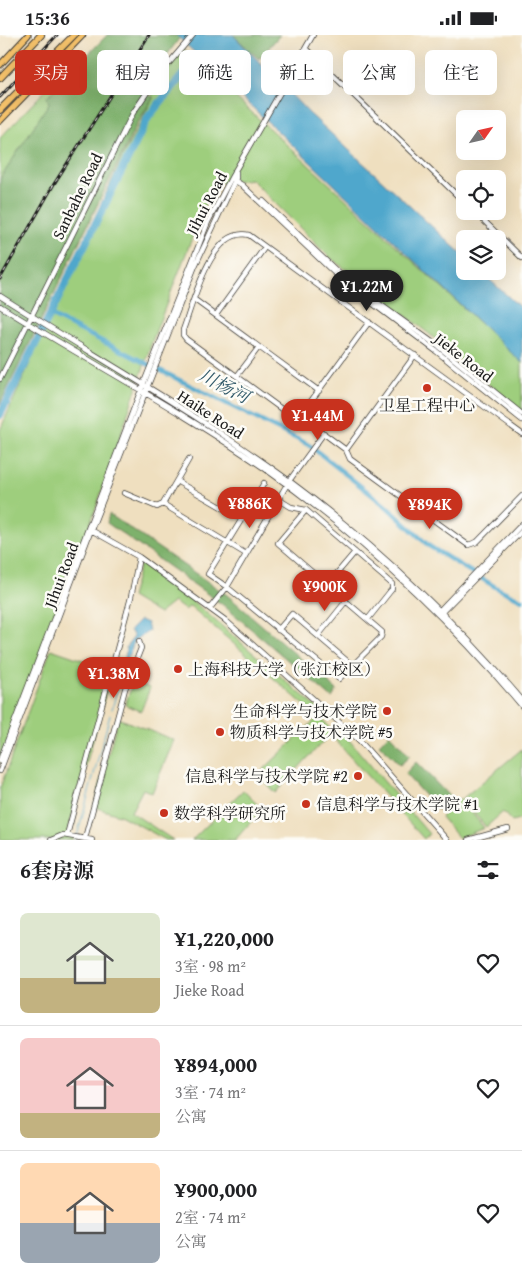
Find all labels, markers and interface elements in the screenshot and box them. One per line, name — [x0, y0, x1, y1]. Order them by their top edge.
text: 15:36 — [25, 4, 70, 32]
chip: 买房 — [15, 50, 87, 95]
chip: 租房 — [97, 50, 169, 95]
chip: 筛选 — [179, 50, 251, 95]
chip: 新上 — [261, 50, 333, 95]
chip: 公寓 — [343, 50, 415, 95]
chip: 住宅 — [425, 50, 497, 95]
north arrow — [456, 110, 506, 160]
map controls — [456, 110, 506, 280]
street label: Sanbahe Road — [46, 148, 109, 243]
street label: Jihui Road — [178, 167, 233, 241]
button: locate — [456, 170, 506, 220]
button: layers — [456, 230, 506, 280]
pin: ¥1.22M — [326, 269, 408, 312]
text: ¥1.22M — [341, 274, 393, 298]
street label: Jieke Road — [428, 325, 499, 388]
water label: 川杨河 — [194, 361, 257, 411]
marker: 卫星工程中心 — [421, 382, 433, 394]
street label: Haike Road — [173, 384, 249, 445]
place label: 卫星工程中心 — [379, 393, 475, 417]
pin: ¥1.44M — [277, 399, 359, 441]
text: ¥1.44M — [292, 403, 344, 427]
pin: ¥886K — [215, 487, 285, 529]
pin: ¥894K — [395, 487, 465, 530]
text: ¥886K — [228, 491, 272, 515]
text: ¥894K — [408, 492, 452, 516]
street label: Jihui Road — [37, 538, 85, 613]
pin: ¥900K — [290, 569, 360, 612]
text: ¥900K — [303, 574, 347, 598]
pin: ¥1.38M — [73, 657, 155, 699]
place label: 上海科技大学（张江校区） — [188, 657, 380, 681]
text: ¥1.38M — [88, 661, 140, 685]
marker: 上海科技大学（张江校区） — [172, 663, 184, 675]
place label: 生命科学与技术学院 — [233, 699, 377, 723]
marker: 生命科学与技术学院 — [381, 705, 393, 717]
place label: 物质科学与技术学院 #5 — [230, 720, 393, 744]
marker: 物质科学与技术学院 #5 — [214, 726, 226, 738]
place label: 信息科学与技术学院 #2 — [185, 764, 348, 788]
marker: 信息科学与技术学院 #2 — [352, 770, 364, 782]
place label: 信息科学与技术学院 #1 — [316, 792, 479, 816]
marker: 信息科学与技术学院 #1 — [300, 798, 312, 810]
place label: 数学科学研究所 — [174, 801, 286, 825]
marker: 数学科学研究所 — [158, 807, 170, 819]
text: 6套房源 — [20, 855, 94, 886]
icon: filters — [474, 856, 502, 884]
text: ¥1,220,000 — [175, 923, 274, 954]
icon: home — [60, 933, 120, 993]
icon: heart — [474, 949, 502, 977]
text: 3室 · 98 m² — [175, 954, 246, 978]
text: Jieke Road — [175, 978, 244, 1002]
text: ¥894,000 — [175, 1049, 257, 1080]
icon: home — [60, 1058, 120, 1118]
icon: heart — [474, 1074, 502, 1102]
text: 3室 · 74 m² — [175, 1080, 246, 1104]
text: 公寓 — [175, 1104, 207, 1128]
text: ¥900,000 — [175, 1174, 257, 1205]
icon: home — [60, 1183, 120, 1243]
icon: heart — [474, 1199, 502, 1227]
text: 2室 · 74 m² — [175, 1205, 246, 1229]
text: 公寓 — [175, 1229, 207, 1253]

